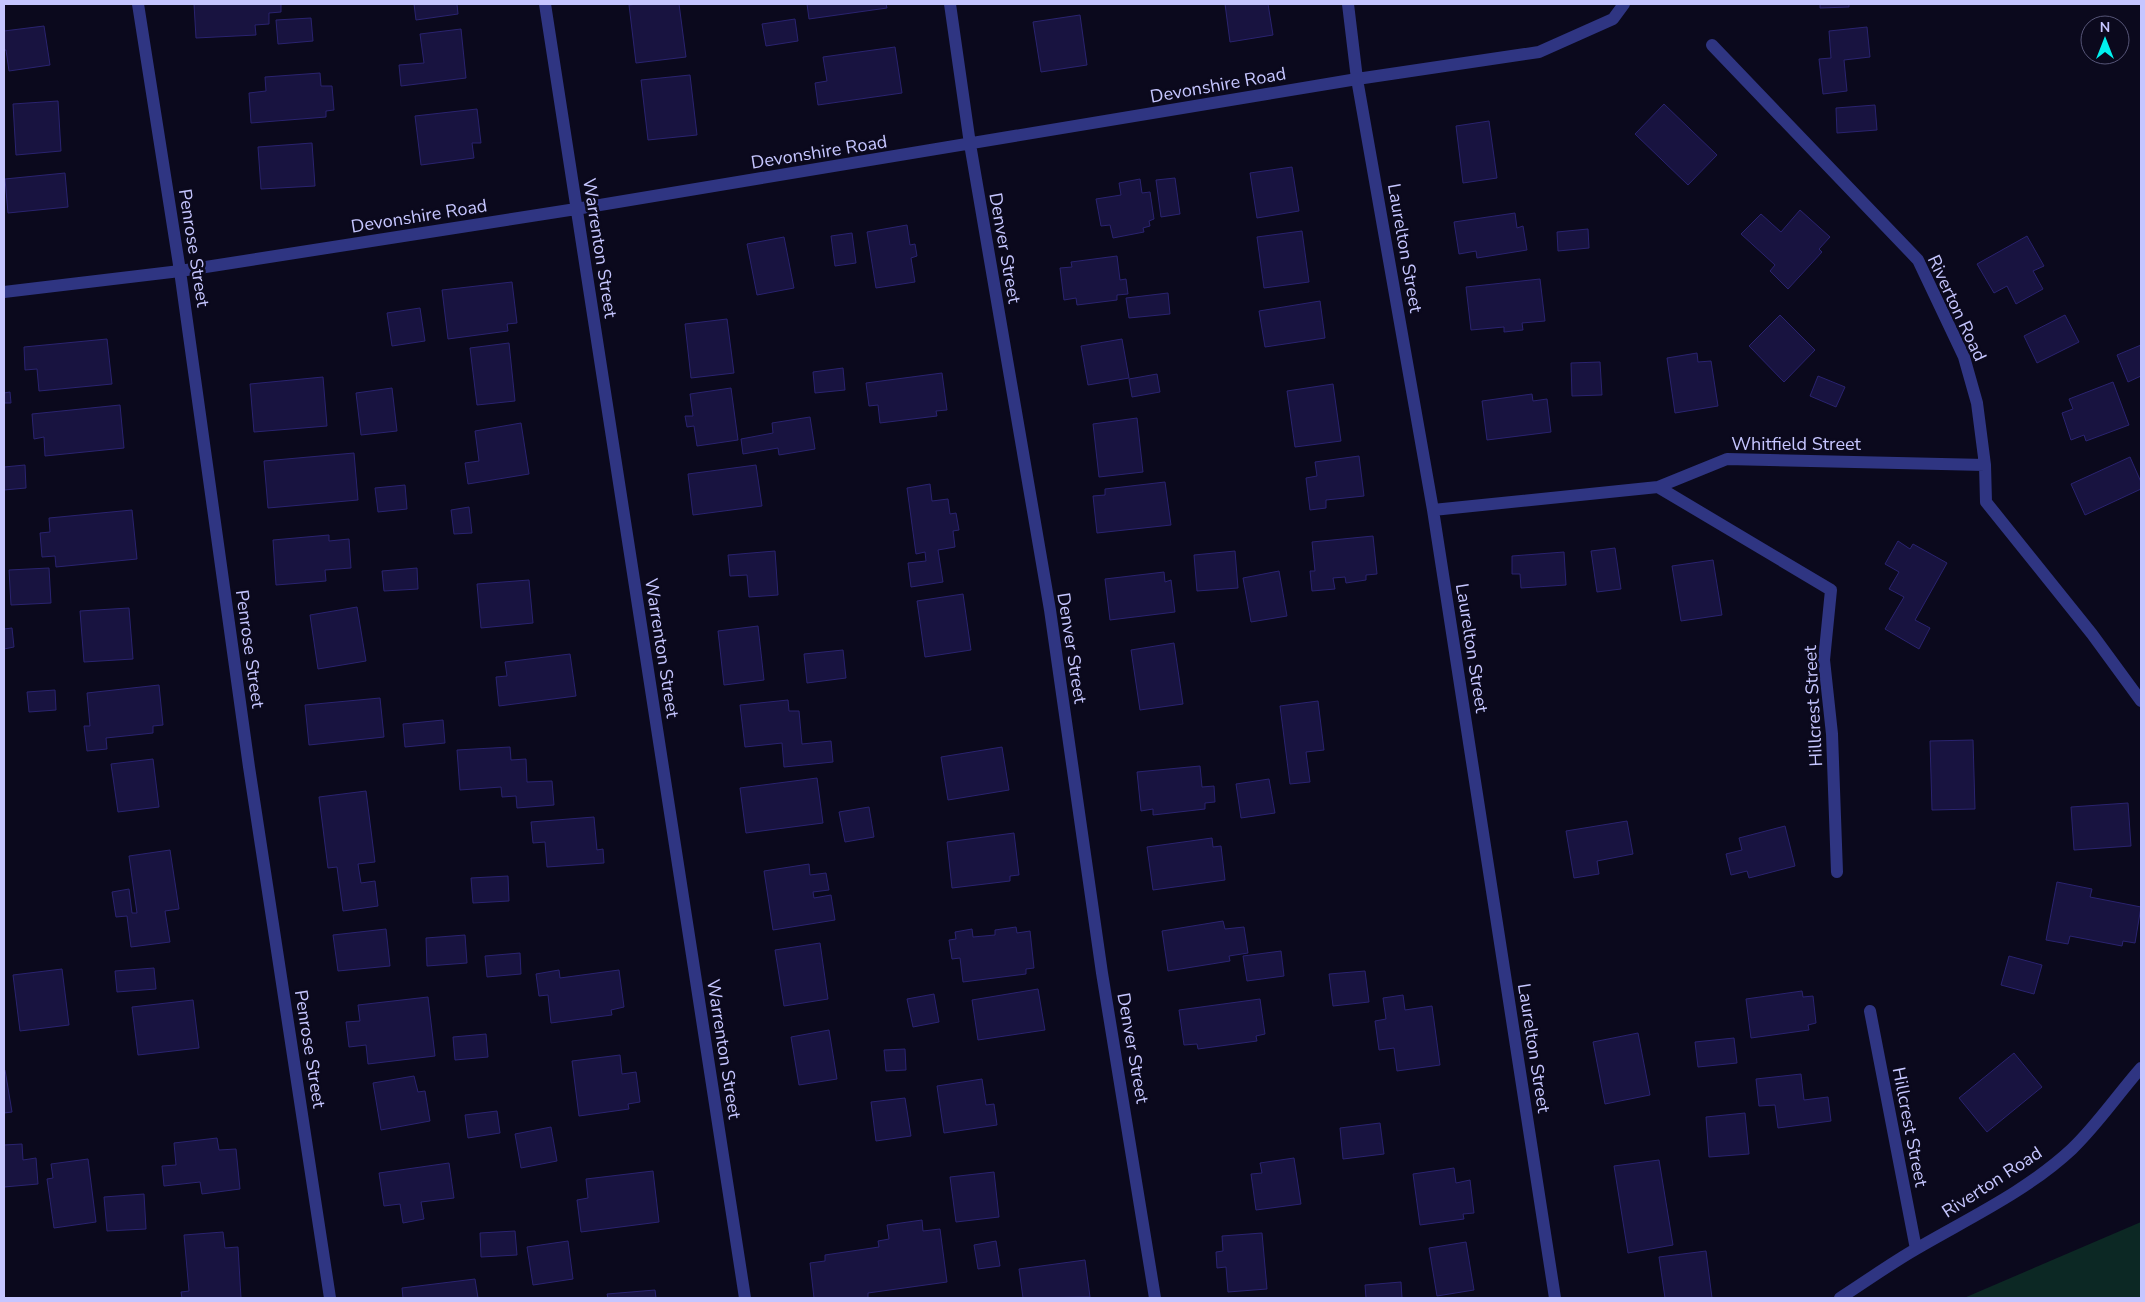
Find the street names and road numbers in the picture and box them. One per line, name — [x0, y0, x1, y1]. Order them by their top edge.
street label: Devonshire Road — [1148, 61, 1288, 109]
street label: Devonshire Road — [749, 129, 889, 175]
street label: Warrenton Street — [577, 176, 623, 320]
street label: Laurelton Street — [1382, 182, 1428, 315]
street label: Penrose Street — [173, 187, 215, 309]
street label: Denver Street — [983, 191, 1027, 306]
street label: Devonshire Road — [349, 193, 489, 239]
street label: Riverton Road — [1922, 251, 1992, 365]
street label: Whitfield Street — [1731, 432, 1862, 456]
street label: Warrenton Street — [639, 576, 685, 720]
street label: Laurelton Street — [1450, 582, 1494, 715]
street label: Penrose Street — [230, 588, 270, 710]
street label: Denver Street — [1051, 591, 1093, 706]
street label: Hillcrest Street — [1798, 644, 1828, 767]
street label: Warrenton Street — [701, 977, 747, 1121]
street label: Laurelton Street — [1512, 982, 1556, 1115]
street label: Penrose Street — [289, 988, 331, 1110]
street label: Denver Street — [1111, 991, 1155, 1106]
street label: Hillcrest Street — [1887, 1065, 1933, 1189]
street label: Riverton Road — [1937, 1141, 2047, 1223]

